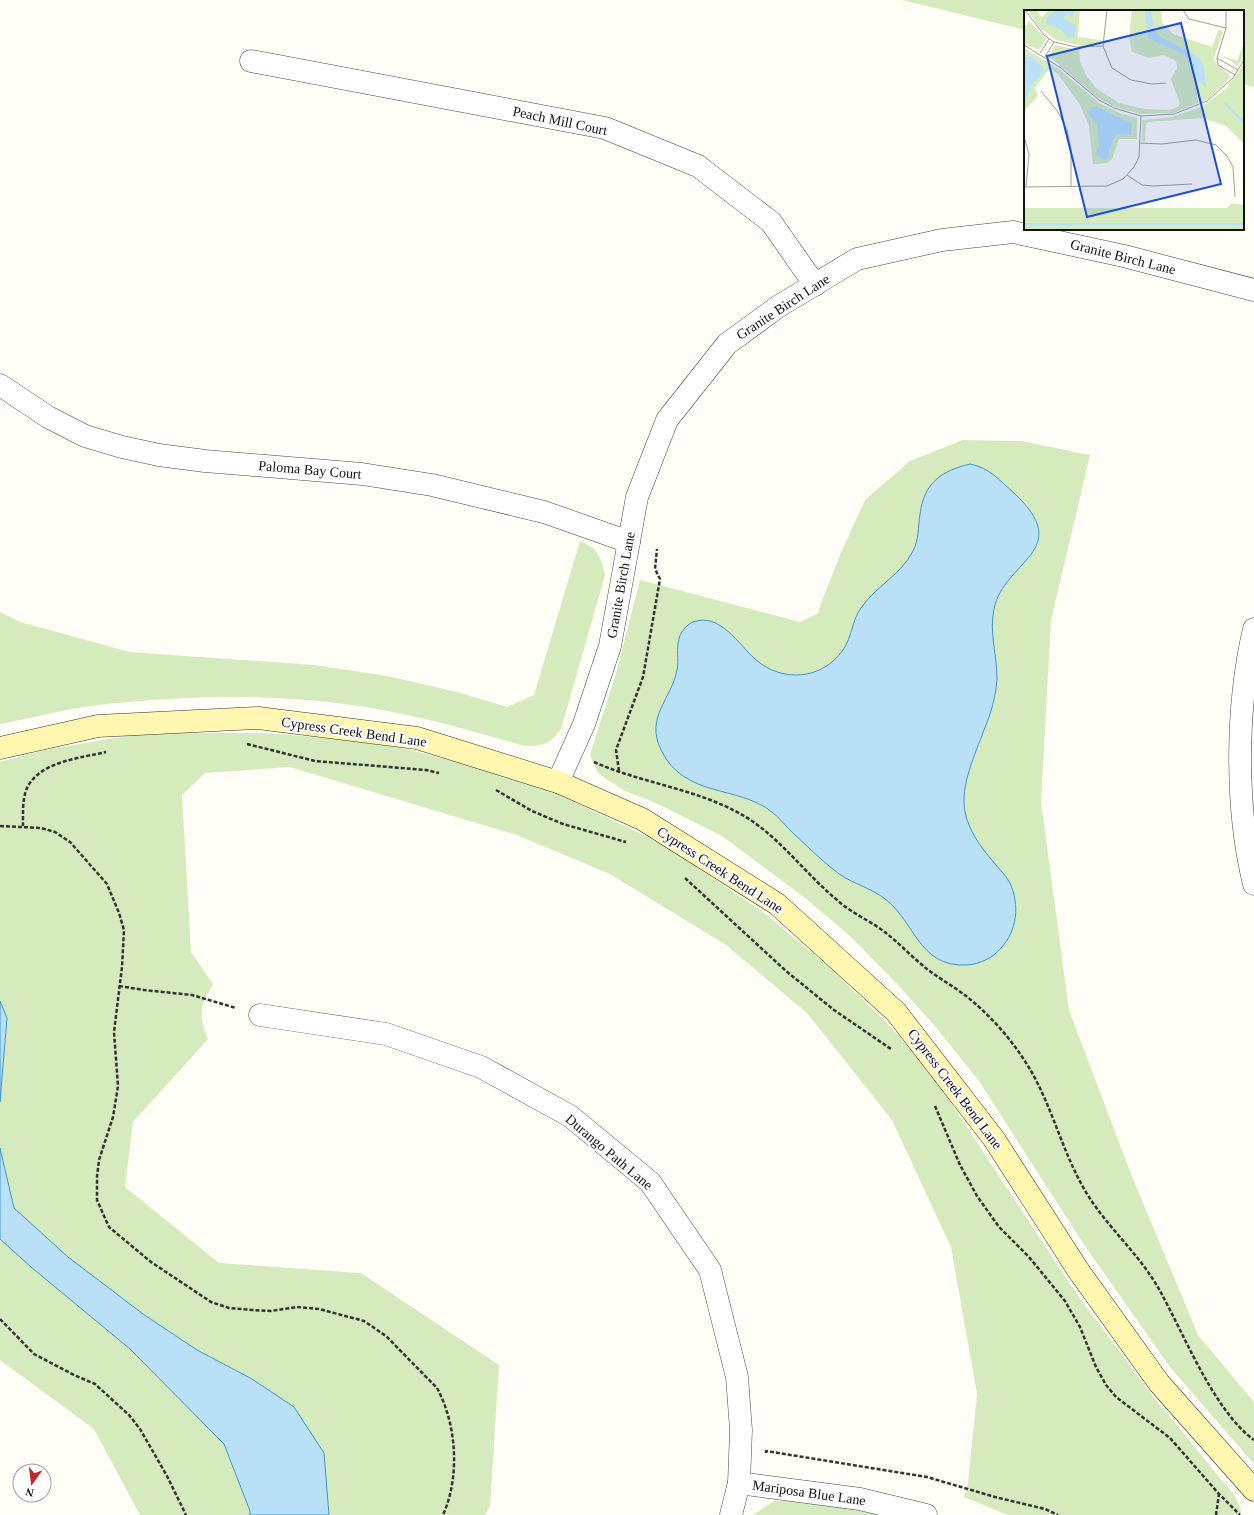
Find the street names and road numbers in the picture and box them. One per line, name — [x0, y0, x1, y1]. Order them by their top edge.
street label: Peach Mill Court — [511, 104, 609, 138]
street label: Granite Birch Lane — [1069, 237, 1177, 277]
street label: Granite Birch Lane — [734, 271, 832, 343]
street label: Paloma Bay Court — [258, 458, 362, 482]
street label: Granite Birch Lane — [604, 530, 638, 640]
street label: Cypress Creek Bend Lane — [280, 714, 428, 750]
street label: Cypress Creek Bend Lane — [654, 824, 786, 916]
street label: Cypress Creek Bend Lane — [905, 1026, 1005, 1152]
street label: Durango Path Lane — [562, 1111, 656, 1193]
street label: Mariposa Blue Lane — [751, 1478, 867, 1508]

